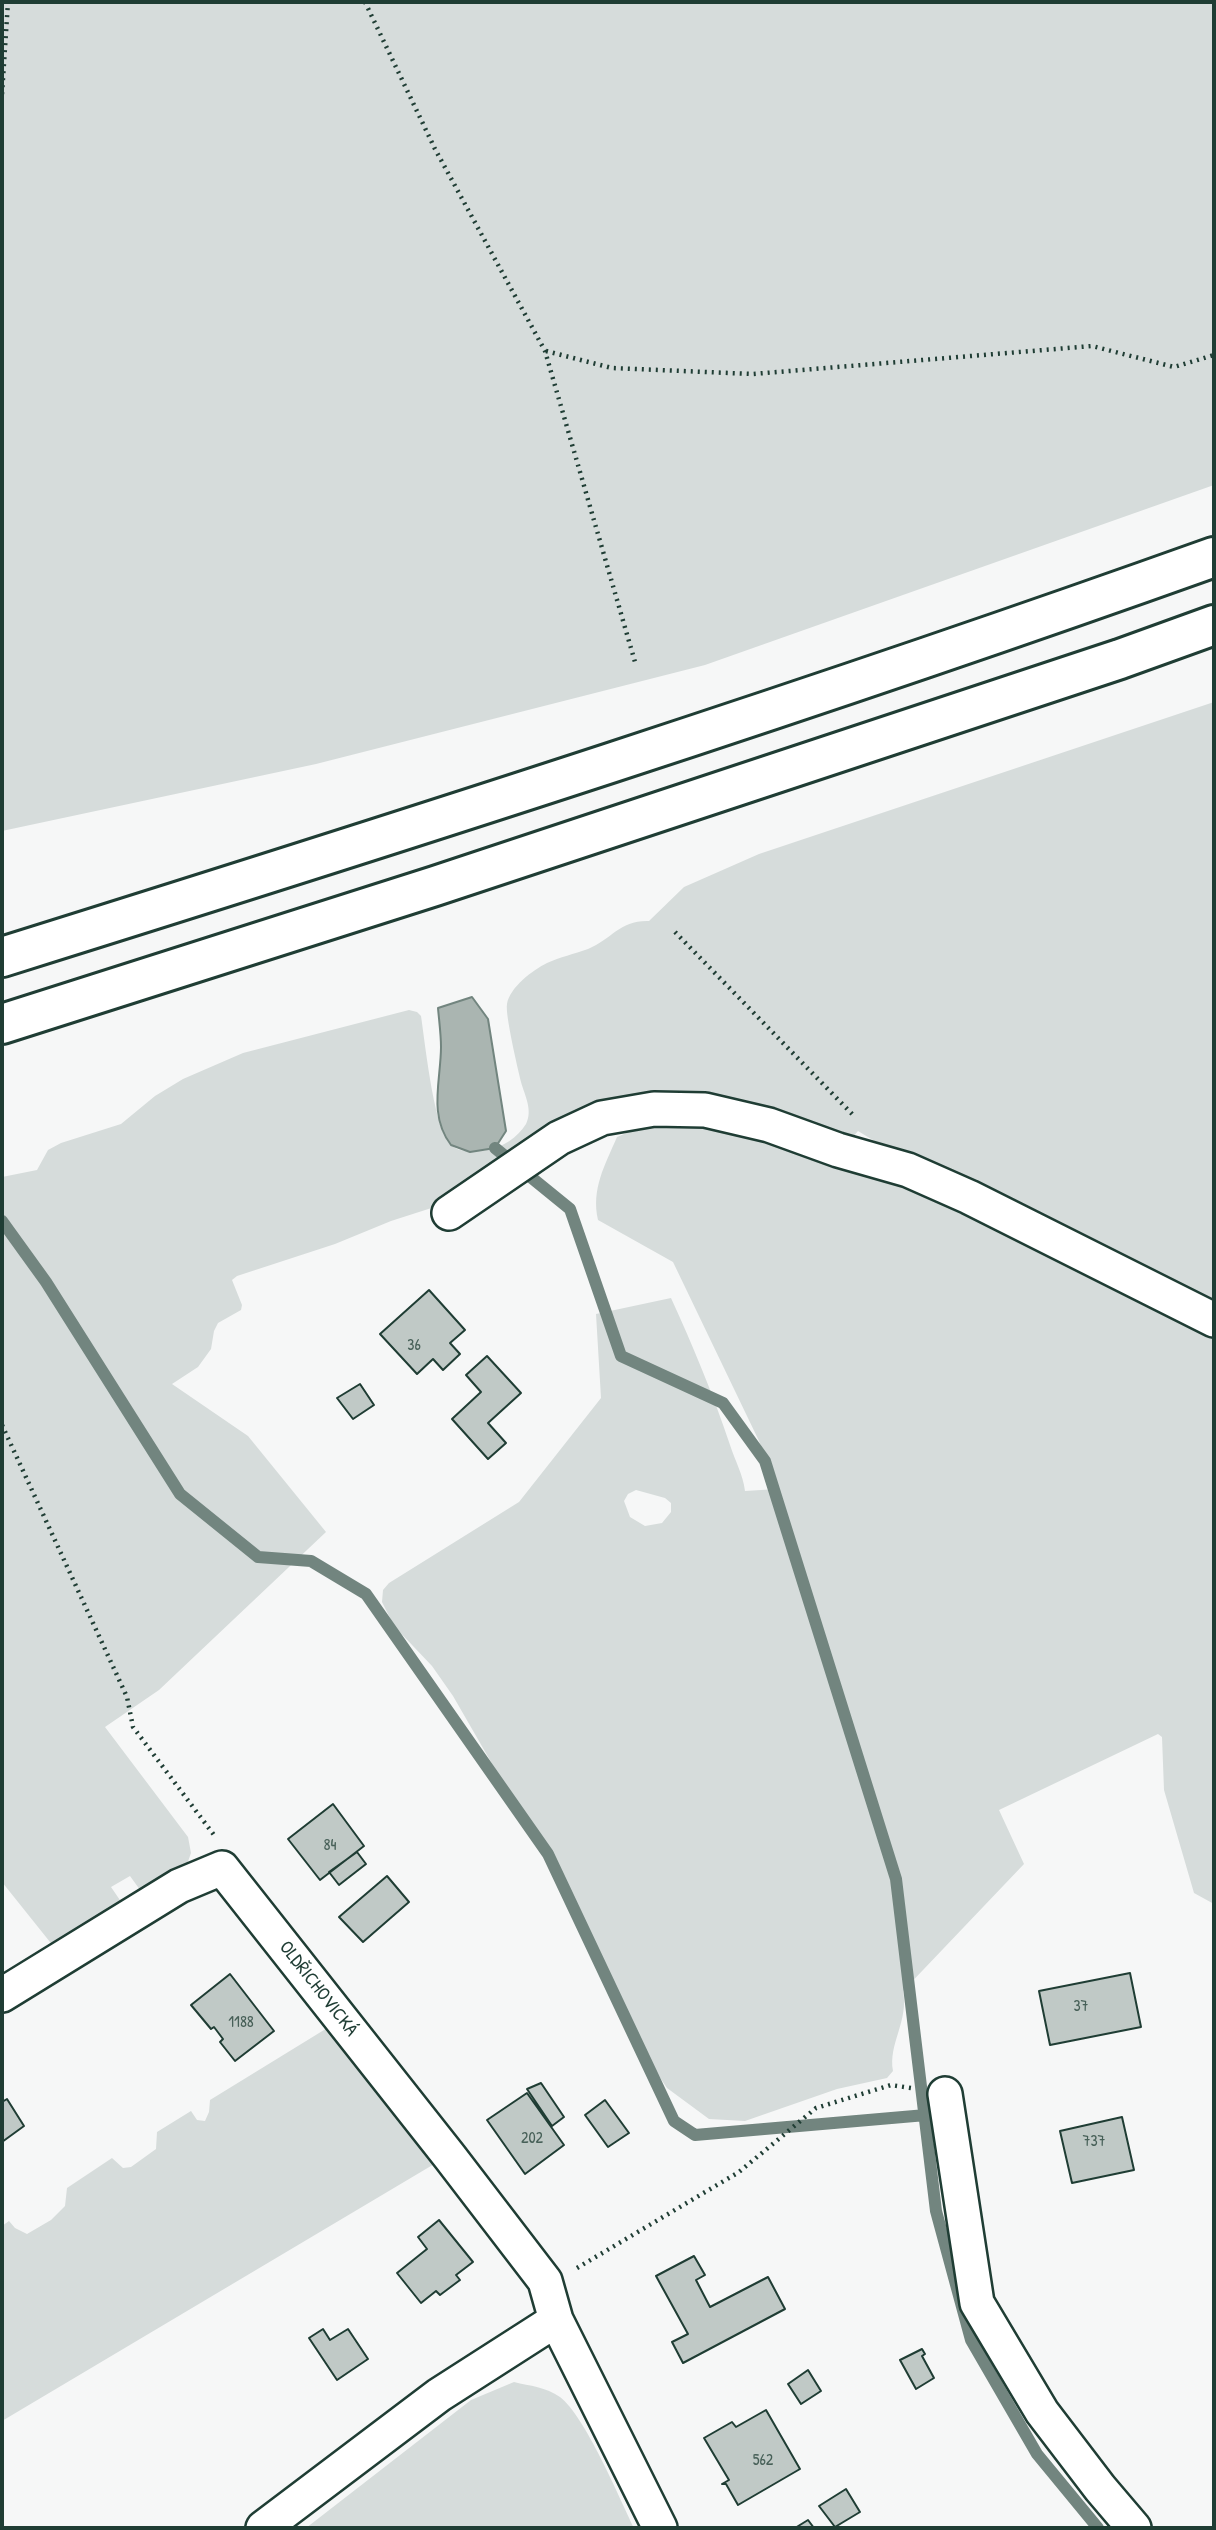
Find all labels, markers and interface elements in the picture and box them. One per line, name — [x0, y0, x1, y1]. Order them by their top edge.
house number: 36 — [407, 1336, 421, 1356]
house number: 84 — [324, 1836, 336, 1856]
street label: OLDŘICHOVICKÁ — [274, 1937, 362, 2041]
house number: 37 — [1073, 1997, 1089, 2017]
house number: 1188 — [228, 2013, 254, 2033]
house number: 202 — [521, 2129, 543, 2149]
house number: 737 — [1082, 2132, 1106, 2152]
house number: 562 — [753, 2451, 773, 2471]

